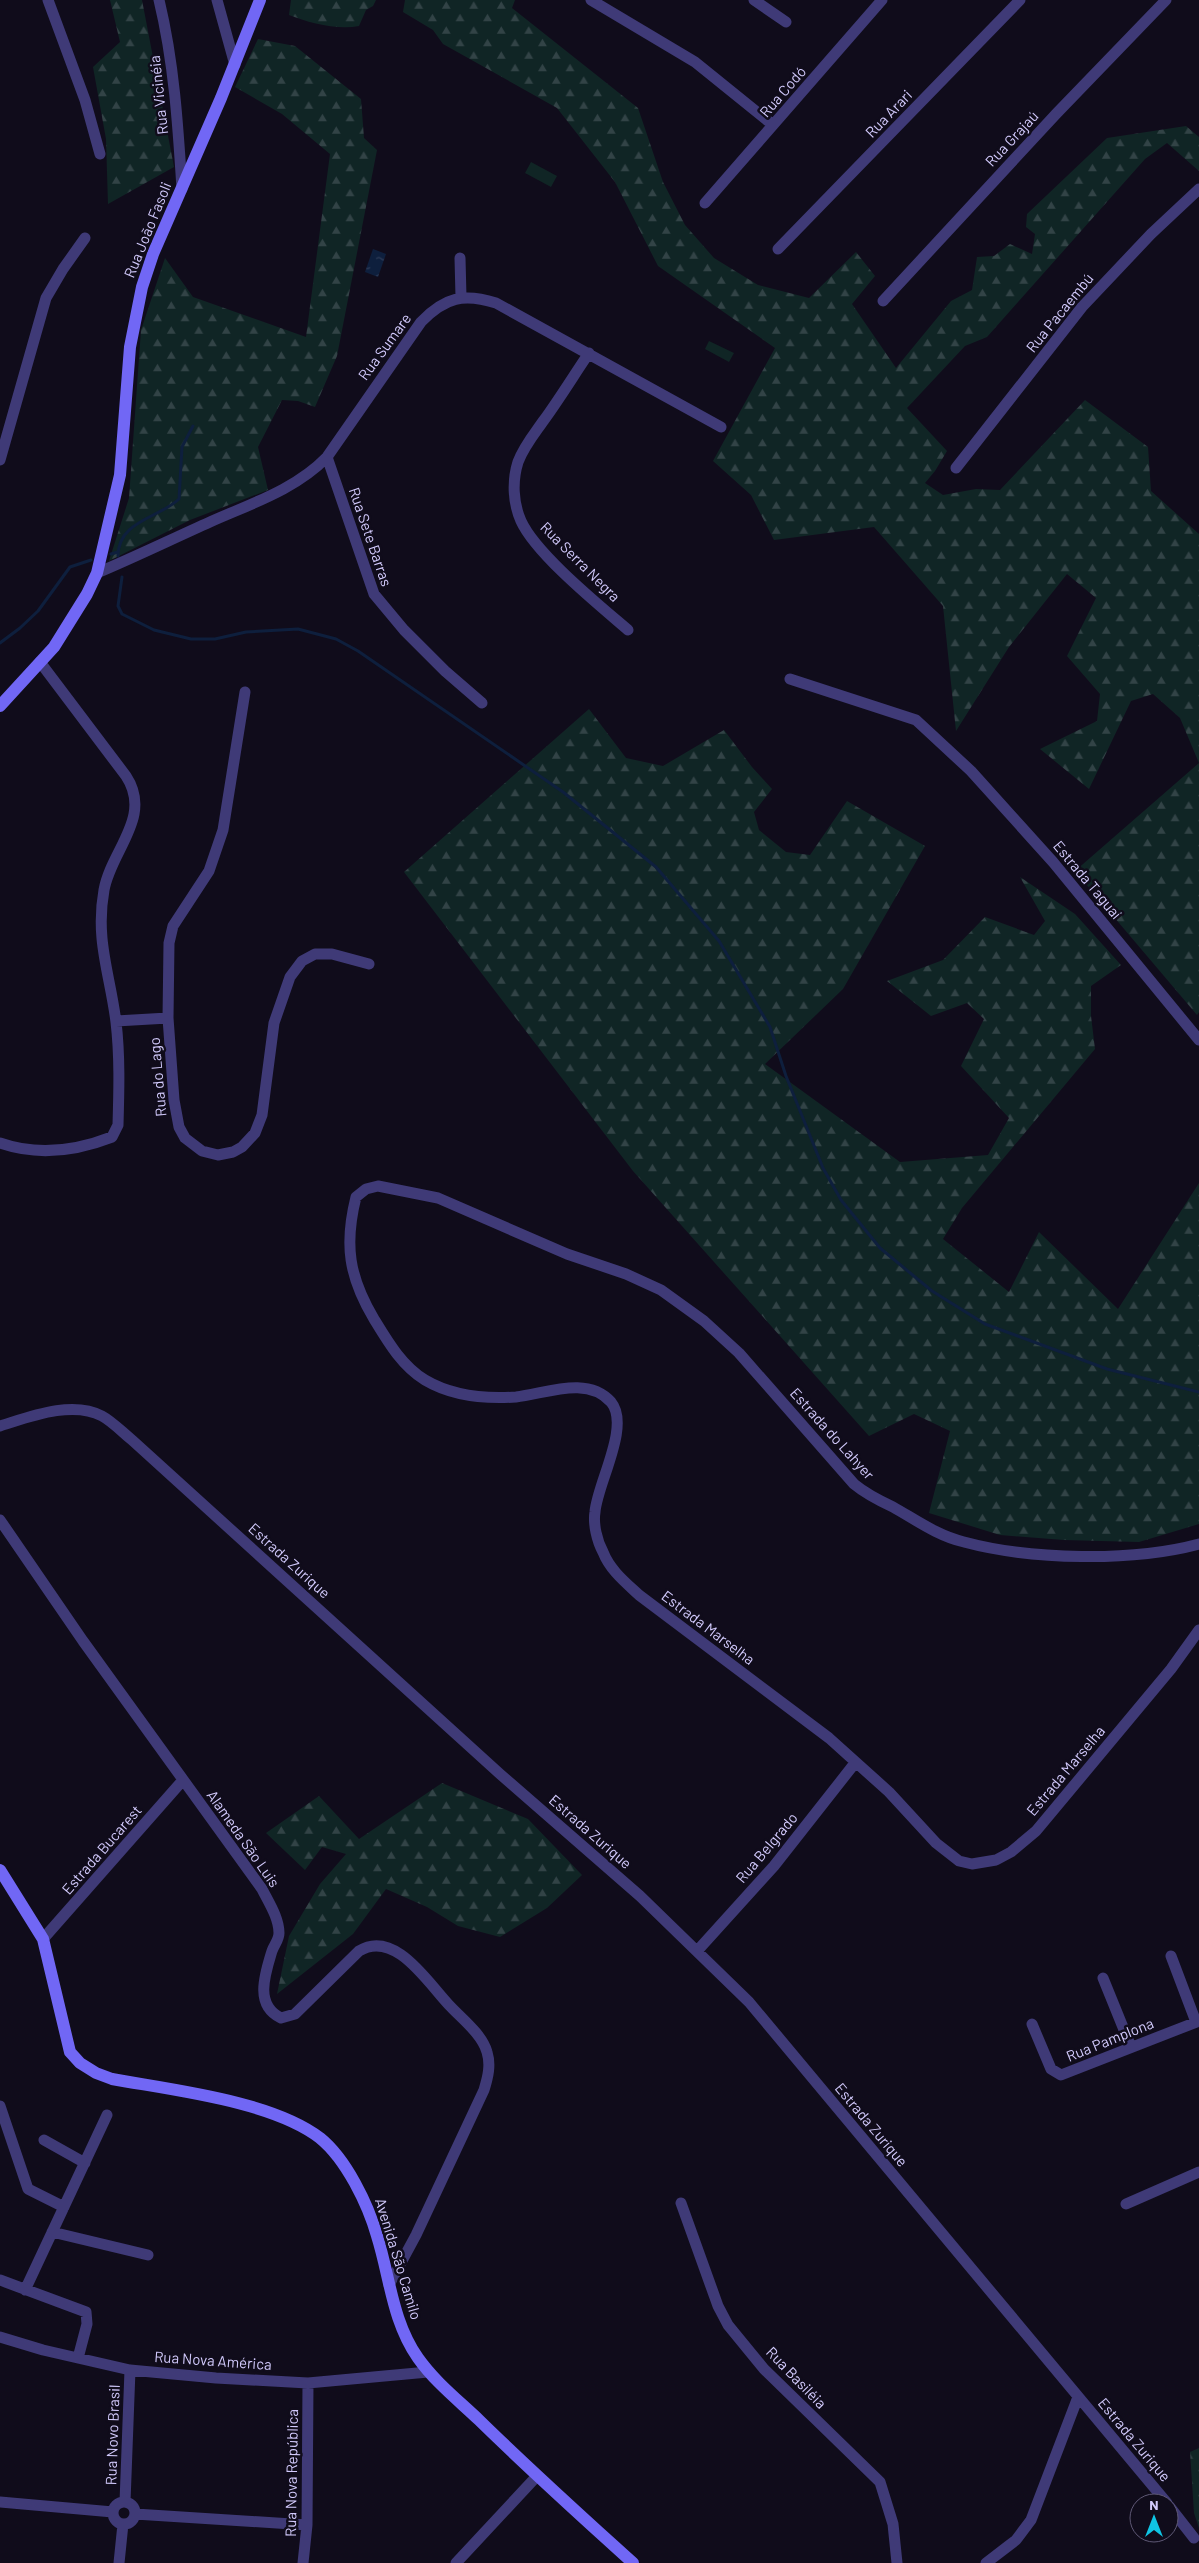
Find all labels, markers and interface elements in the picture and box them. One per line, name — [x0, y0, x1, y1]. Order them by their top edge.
street label: Rua Vicinéia — [145, 55, 171, 136]
street label: Rua Codó — [755, 62, 809, 120]
street label: Rua Arari — [861, 86, 915, 141]
street label: Rua Grajaú — [981, 107, 1042, 170]
street label: Rua João Fasoli — [120, 179, 174, 280]
street label: Rua Pacaembú — [1022, 269, 1097, 356]
street label: Rua Sumare — [354, 310, 414, 383]
street label: Rua Sete Barras — [346, 485, 396, 589]
street label: Rua Serra Negra — [537, 518, 624, 605]
street label: Estrada Taguaí — [1050, 837, 1126, 922]
street label: Rua do Lago — [145, 1037, 169, 1118]
street label: Estrada do Lahyer — [787, 1384, 879, 1483]
street label: Estrada Zurique — [245, 1519, 334, 1602]
street label: Estrada Marselha — [658, 1586, 759, 1668]
street label: Estrada Marselha — [1022, 1722, 1108, 1819]
street label: Alameda São Luis — [204, 1786, 284, 1890]
street label: Estrada Zurique — [546, 1790, 636, 1872]
street label: Estrada Bucarest — [58, 1801, 145, 1898]
street label: Rua Belgrado — [732, 1809, 801, 1886]
street label: Rua Pamplona — [1063, 2013, 1156, 2065]
street label: Estrada Zurique — [832, 2079, 912, 2170]
street label: Avenida São Camilo — [372, 2196, 426, 2322]
street label: Rua Basiléia — [763, 2343, 831, 2412]
street label: Rua Nova América — [154, 2347, 272, 2373]
street label: Rua Novo Brasil — [101, 2384, 123, 2486]
street label: Estrada Zurique — [1095, 2394, 1175, 2485]
street label: Rua Nova República — [281, 2409, 301, 2537]
north arrow — [1129, 2493, 1179, 2543]
text: N — [1149, 2496, 1159, 2513]

